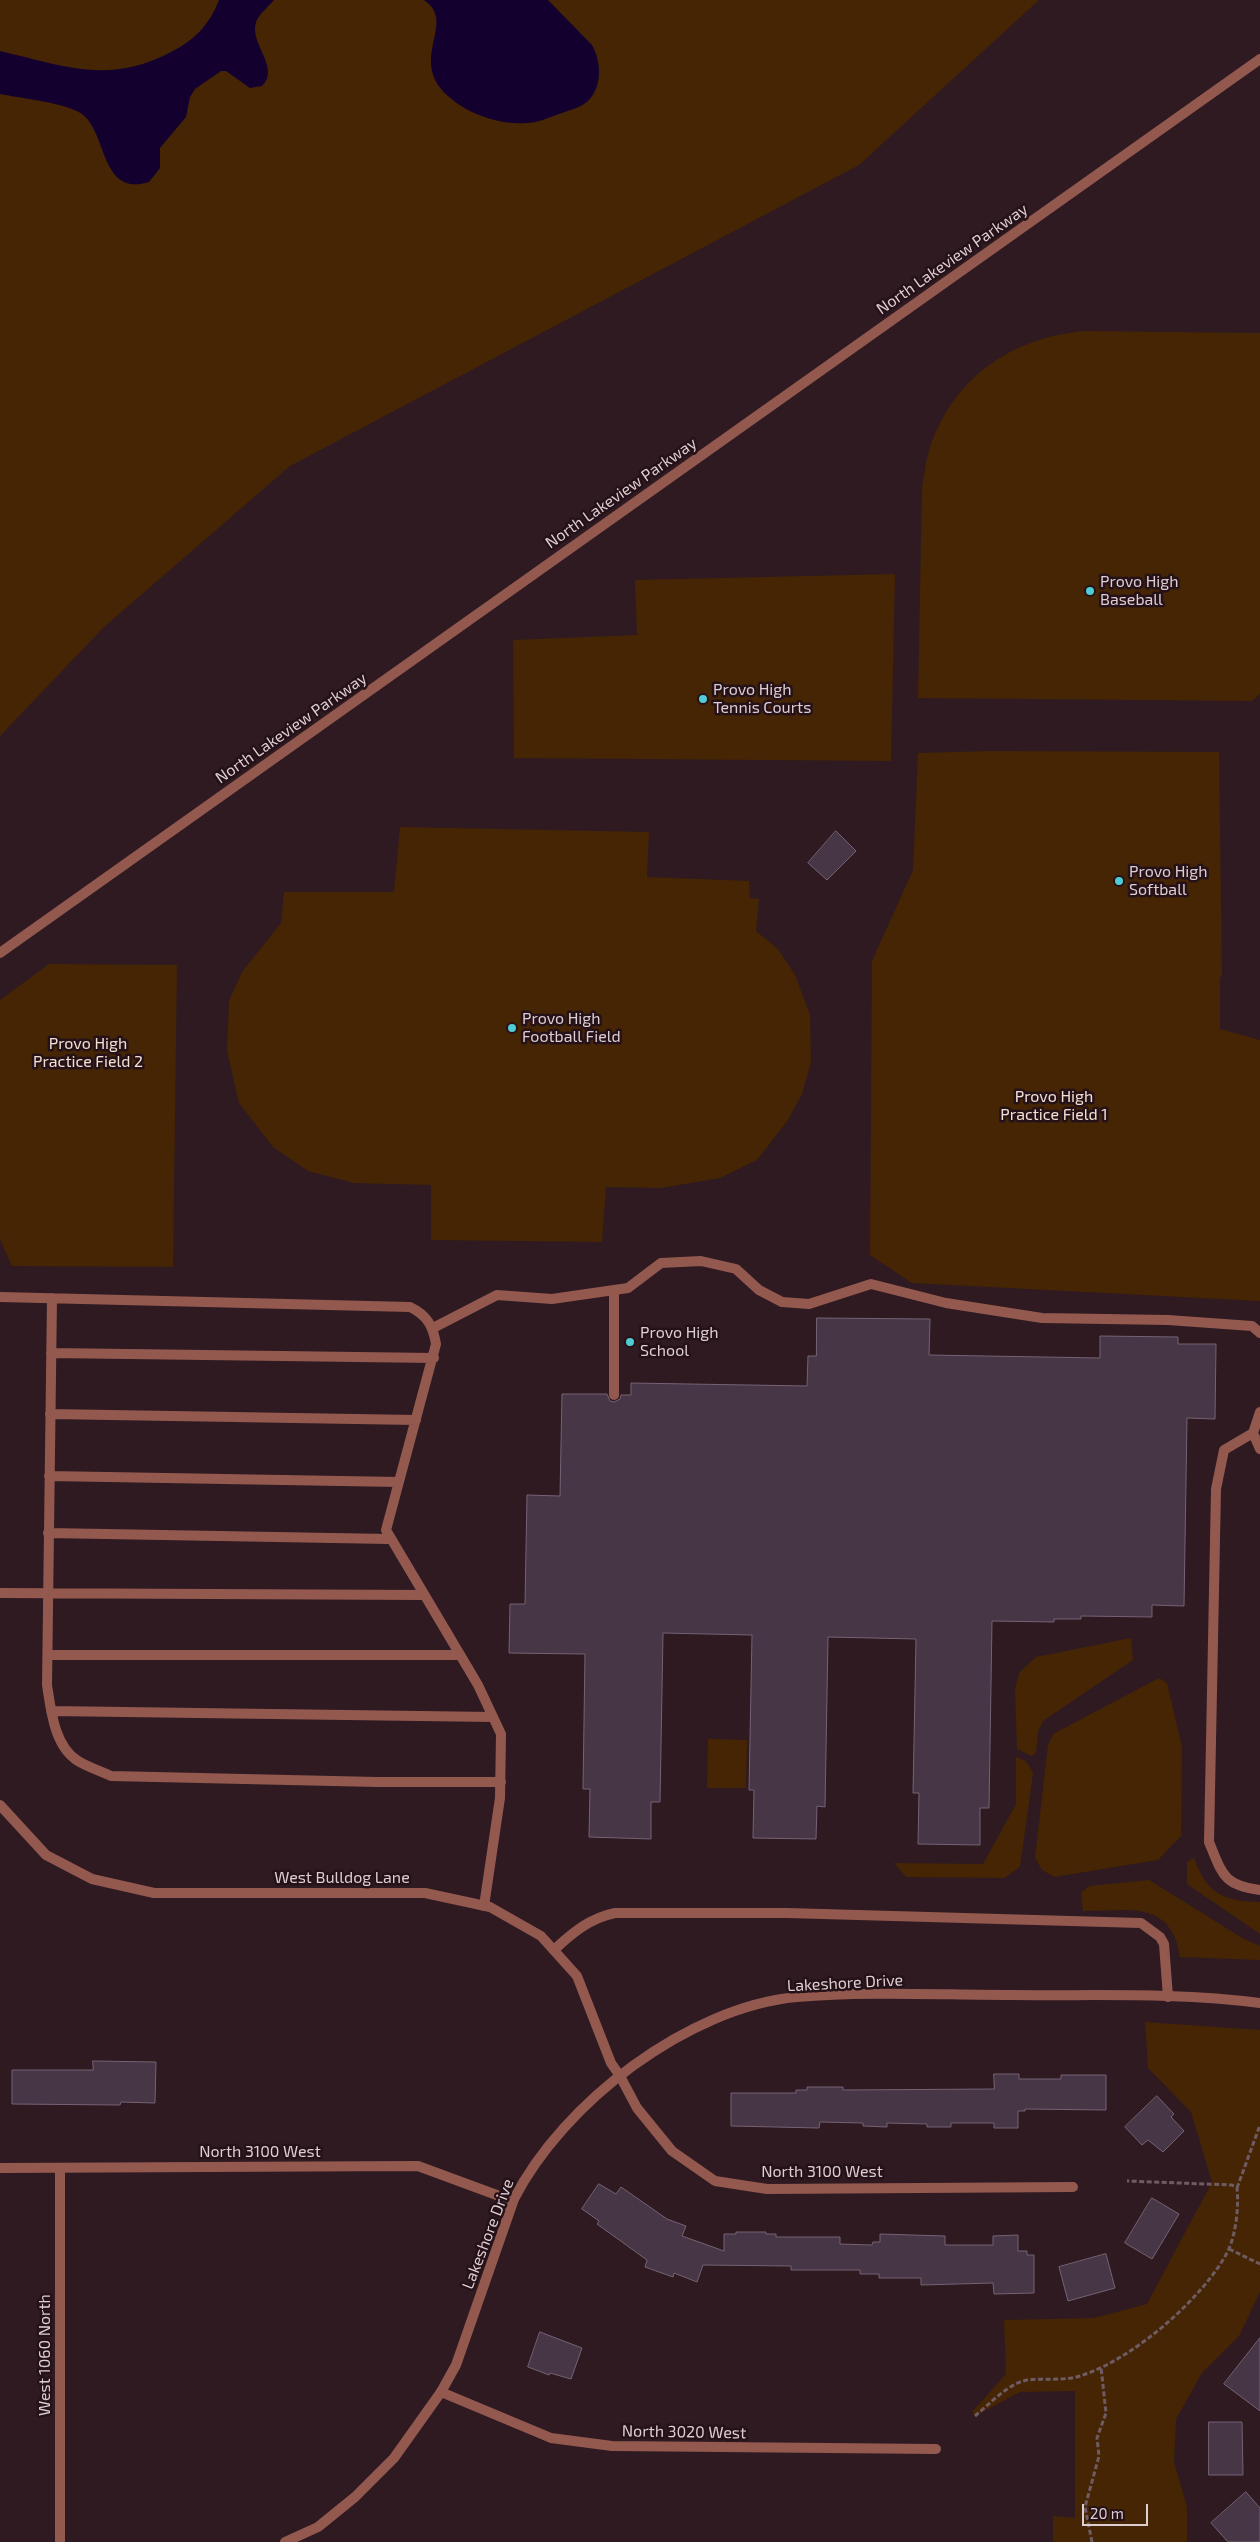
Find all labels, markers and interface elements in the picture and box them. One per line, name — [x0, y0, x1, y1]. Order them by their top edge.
street label: North Lakeview Parkway — [873, 199, 1031, 319]
street label: North Lakeview Parkway — [542, 433, 700, 553]
place label: Provo High Baseball — [1100, 572, 1179, 610]
marker: Provo High Baseball — [1084, 585, 1096, 597]
street label: North Lakeview Parkway — [212, 668, 370, 788]
place label: Provo High Tennis Courts — [713, 680, 811, 718]
marker: Provo High Tennis Courts — [697, 693, 709, 705]
place label: Provo High Softball — [1129, 862, 1208, 900]
marker: Provo High Softball — [1113, 875, 1125, 887]
place label: Provo High Football Field — [522, 1009, 621, 1047]
marker: Provo High Football Field — [506, 1022, 518, 1034]
park label: Provo High Practice Field 2 — [33, 1034, 143, 1072]
park label: Provo High Practice Field 1 — [1000, 1087, 1108, 1125]
place label: Provo High School — [640, 1323, 719, 1361]
marker: Provo High School — [624, 1336, 636, 1348]
street label: West Bulldog Lane — [274, 1868, 410, 1888]
street label: Lakeshore Drive — [786, 1970, 904, 1996]
street label: North 3100 West — [199, 2142, 321, 2162]
street label: North 3100 West — [761, 2162, 883, 2182]
street label: Lakeshore Drive — [458, 2176, 518, 2292]
street label: West 1060 North — [35, 2294, 55, 2416]
street label: North 3020 West — [622, 2421, 746, 2443]
scale bar — [1085, 2494, 1151, 2526]
text: 20 m — [1090, 2504, 1124, 2522]

